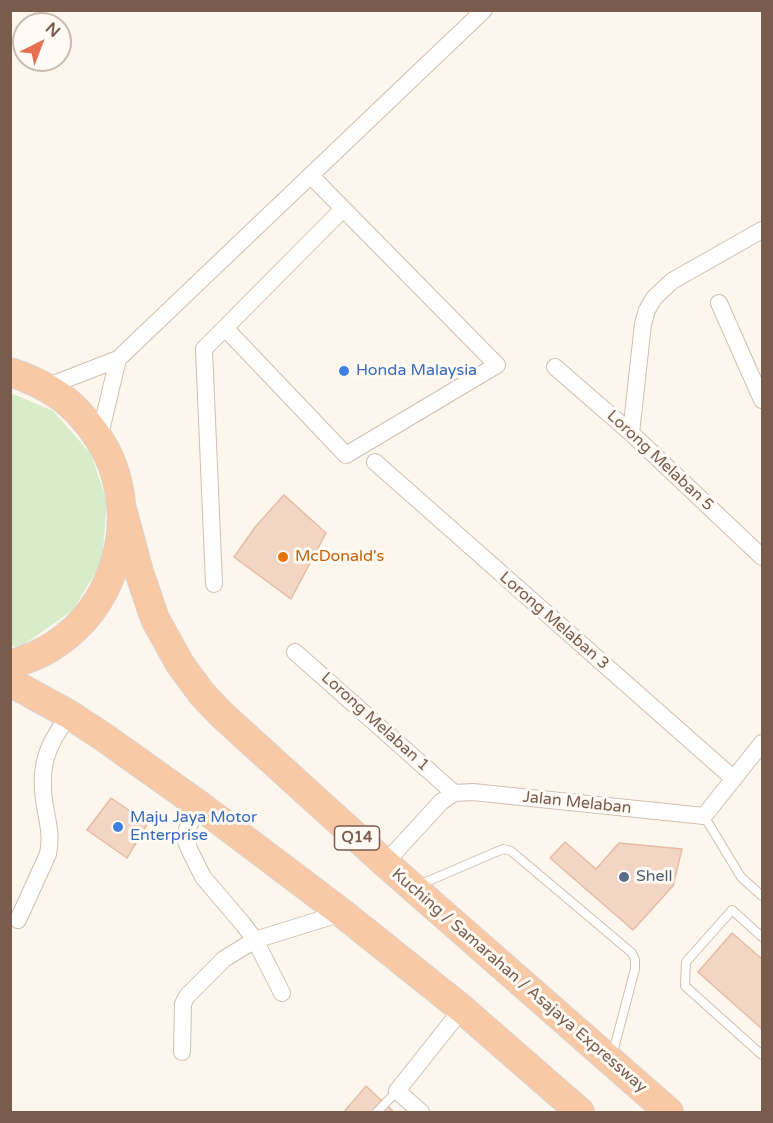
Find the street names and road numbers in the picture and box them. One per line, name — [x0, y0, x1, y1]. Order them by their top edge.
street label: Lorong Melaban 5 — [603, 407, 717, 515]
street label: Lorong Melaban 3 — [495, 568, 613, 674]
street label: Lorong Melaban 1 — [317, 668, 433, 776]
street label: Jalan Melaban — [522, 788, 632, 818]
road number: Q14 — [334, 826, 380, 850]
street label: Kuching / Samarahan / Asajaya Expressway — [387, 865, 651, 1097]

